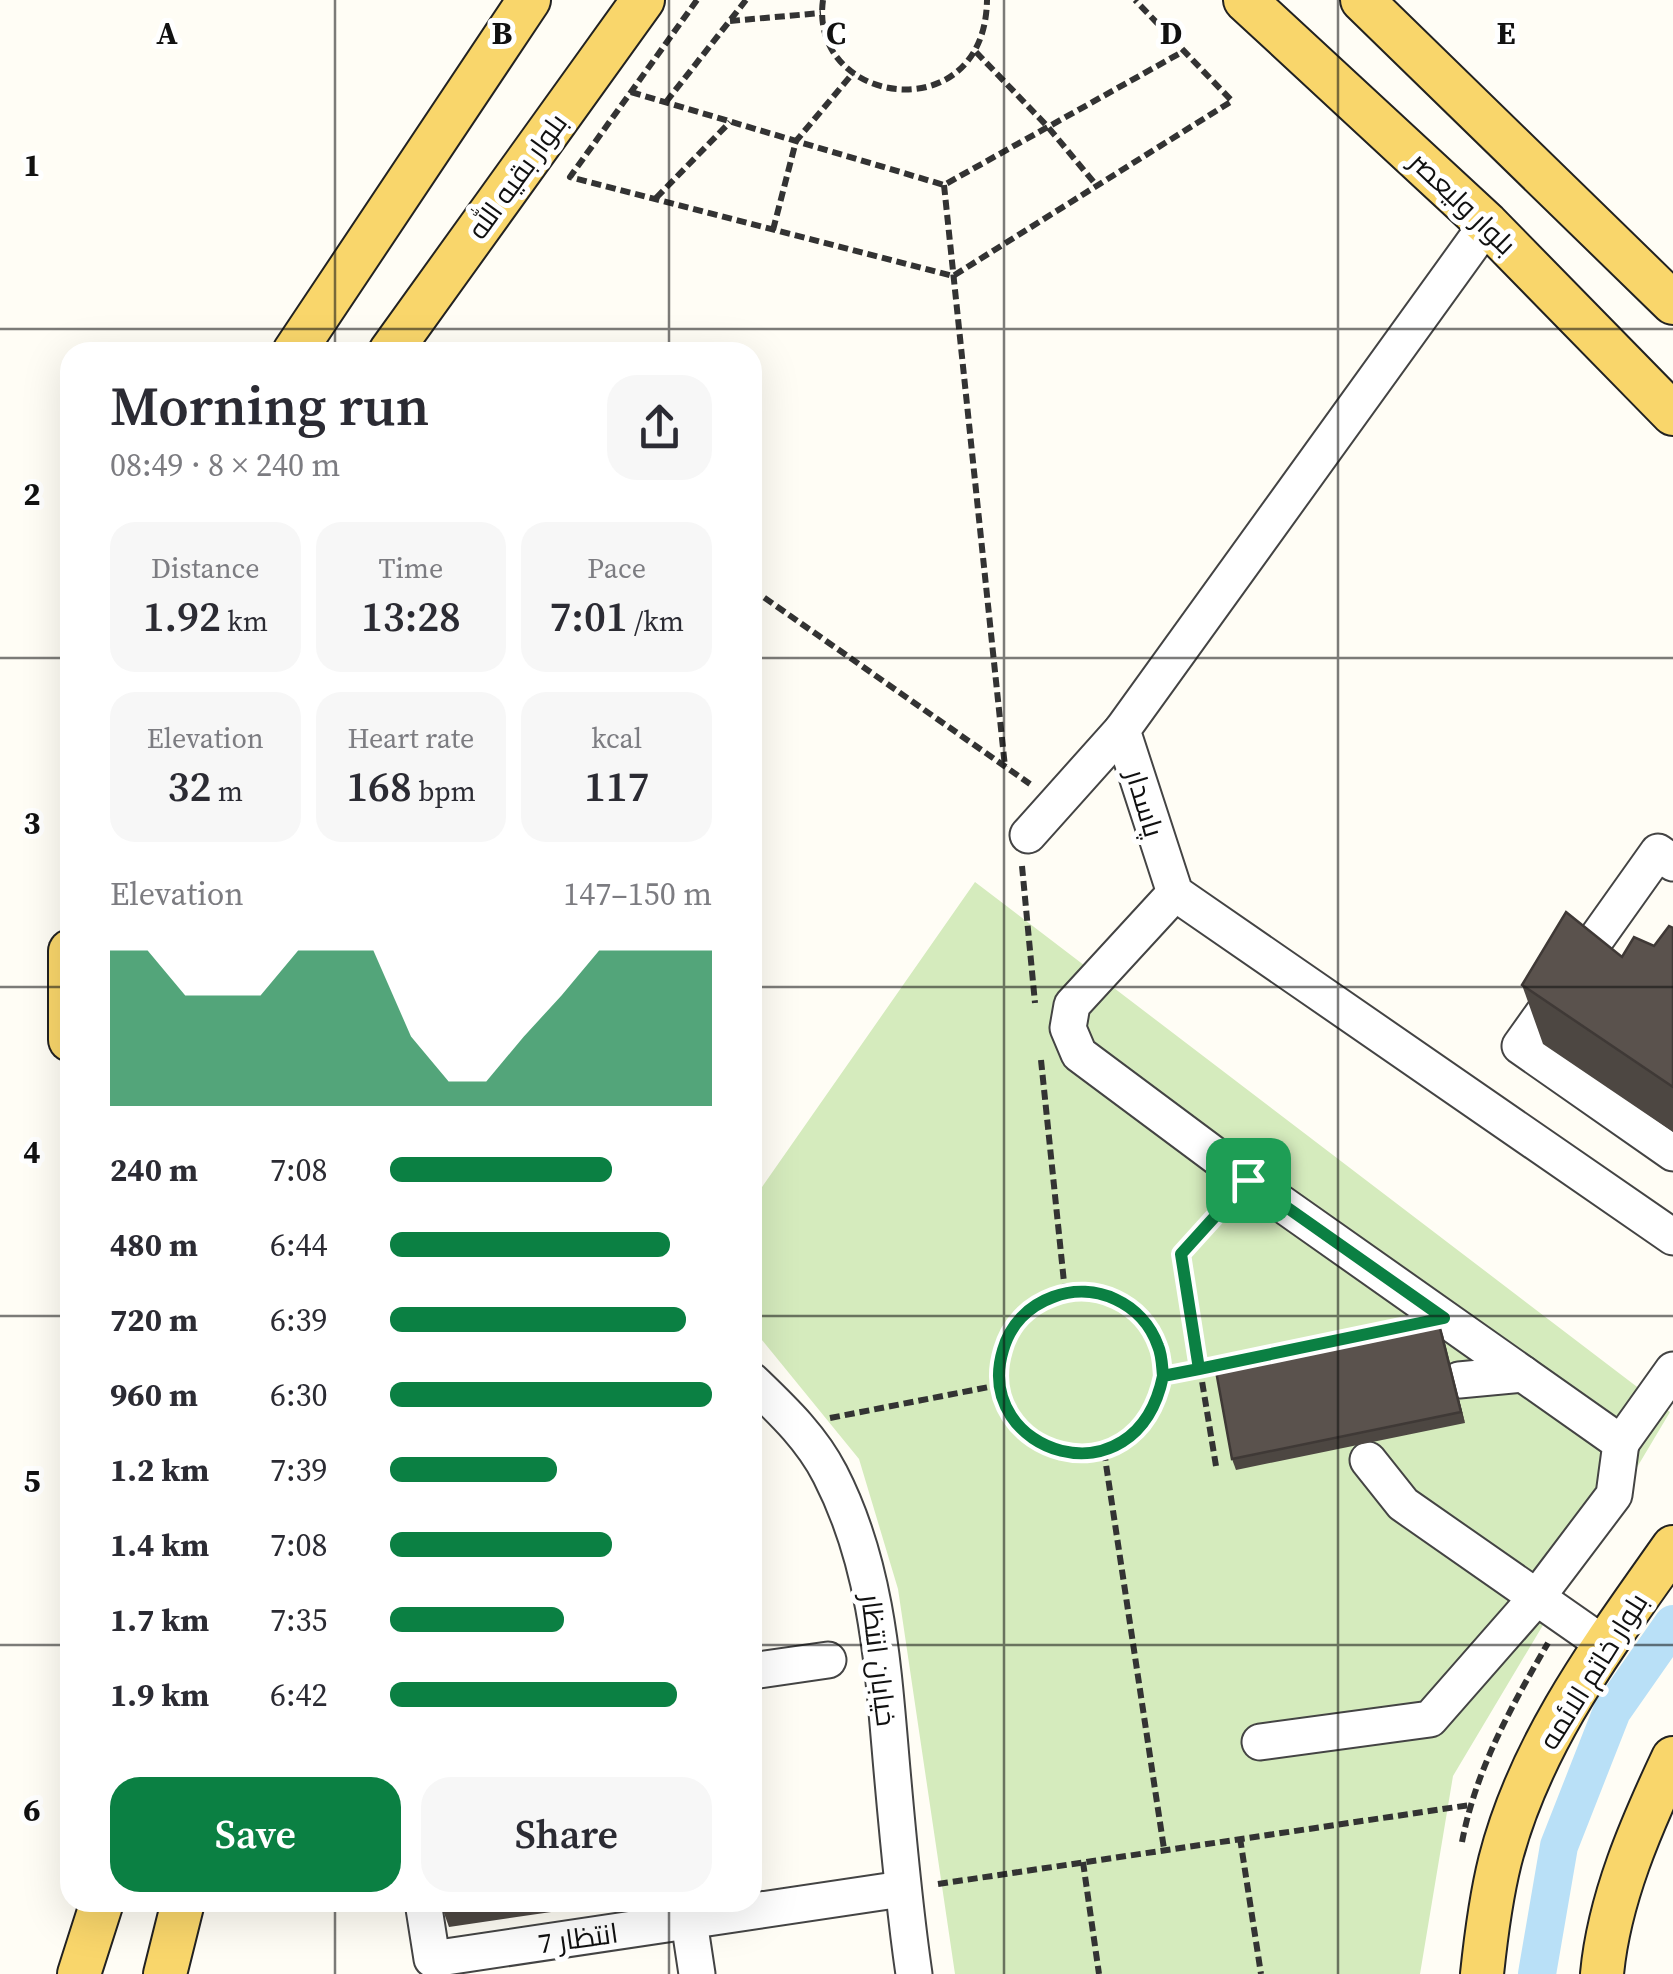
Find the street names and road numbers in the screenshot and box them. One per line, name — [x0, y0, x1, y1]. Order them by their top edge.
street label: بلوار بقیه الله — [458, 105, 576, 247]
street label: بلوار ولیعصر — [1400, 141, 1524, 263]
street label: پاسدار — [1116, 763, 1173, 842]
street label: بلوار خاتم الائمه — [1530, 1585, 1657, 1757]
street label: خیابان انتظار — [852, 1590, 906, 1728]
street label: انتظار 7 — [536, 1914, 620, 1962]

